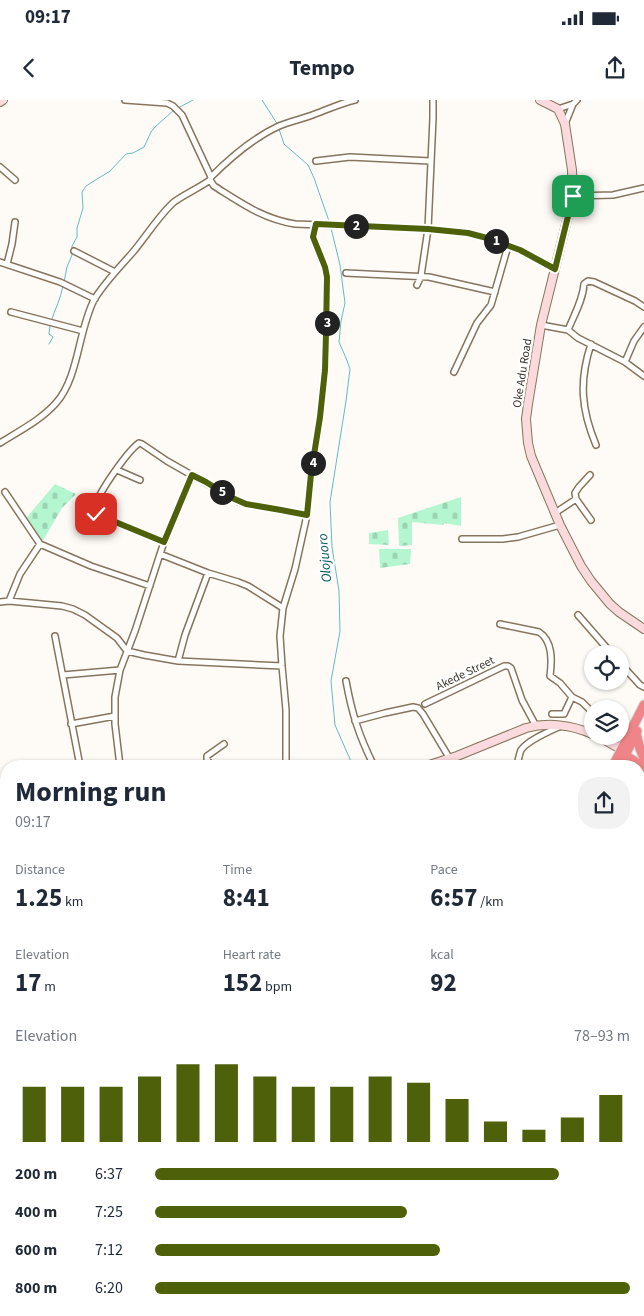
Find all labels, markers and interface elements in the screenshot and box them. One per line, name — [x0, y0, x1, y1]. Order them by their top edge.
text: 09:17 — [25, 4, 71, 31]
text: Tempo — [289, 52, 355, 84]
icon: back — [15, 54, 43, 82]
icon: share — [601, 54, 629, 82]
pin — [552, 175, 594, 217]
icon: arrive — [559, 182, 587, 210]
pin: 2 — [344, 214, 368, 238]
text: 2 — [353, 216, 360, 236]
pin: 1 — [484, 228, 508, 254]
text: 1 — [493, 231, 500, 251]
pin: 3 — [314, 310, 340, 336]
text: 3 — [324, 313, 331, 333]
street label: Oke Adu Road — [509, 337, 536, 409]
pin: 4 — [300, 450, 326, 476]
text: 4 — [310, 453, 317, 473]
pin: 5 — [210, 480, 234, 504]
text: 5 — [219, 482, 226, 502]
pin — [75, 493, 117, 535]
icon: check — [82, 500, 110, 528]
water label: Olojuoro — [313, 533, 337, 583]
map controls — [584, 645, 629, 745]
button: locate — [584, 645, 629, 690]
street label: Akede Street — [433, 652, 497, 695]
button: layers — [584, 700, 629, 745]
text: Morning run — [15, 772, 166, 812]
button: share — [578, 777, 630, 829]
text: 09:17 — [15, 811, 51, 833]
text: Distance — [15, 860, 65, 880]
text: Time — [223, 860, 252, 880]
text: Pace — [430, 860, 458, 880]
text: 1.25 — [15, 880, 62, 916]
text: 8:41 — [223, 880, 270, 916]
text: 6:57 — [430, 880, 477, 916]
text: km — [62, 892, 83, 912]
text: /km — [477, 892, 504, 912]
text: Elevation — [15, 945, 70, 965]
text: Heart rate — [223, 945, 281, 965]
text: kcal — [430, 945, 454, 965]
text: 17 — [15, 965, 41, 1001]
text: 152 — [223, 965, 262, 1001]
text: 92 — [430, 965, 457, 1001]
text: m — [41, 977, 56, 997]
text: bpm — [262, 977, 292, 997]
text: Elevation — [15, 1025, 77, 1047]
text: 78–93 m — [574, 1025, 630, 1047]
text: 200 m — [15, 1163, 57, 1185]
text: 6:37 — [95, 1163, 123, 1185]
text: 400 m — [15, 1201, 57, 1223]
text: 7:25 — [95, 1201, 123, 1223]
text: 600 m — [15, 1239, 57, 1261]
text: 7:12 — [95, 1239, 123, 1261]
text: 800 m — [15, 1277, 57, 1299]
text: 6:20 — [95, 1277, 123, 1299]

